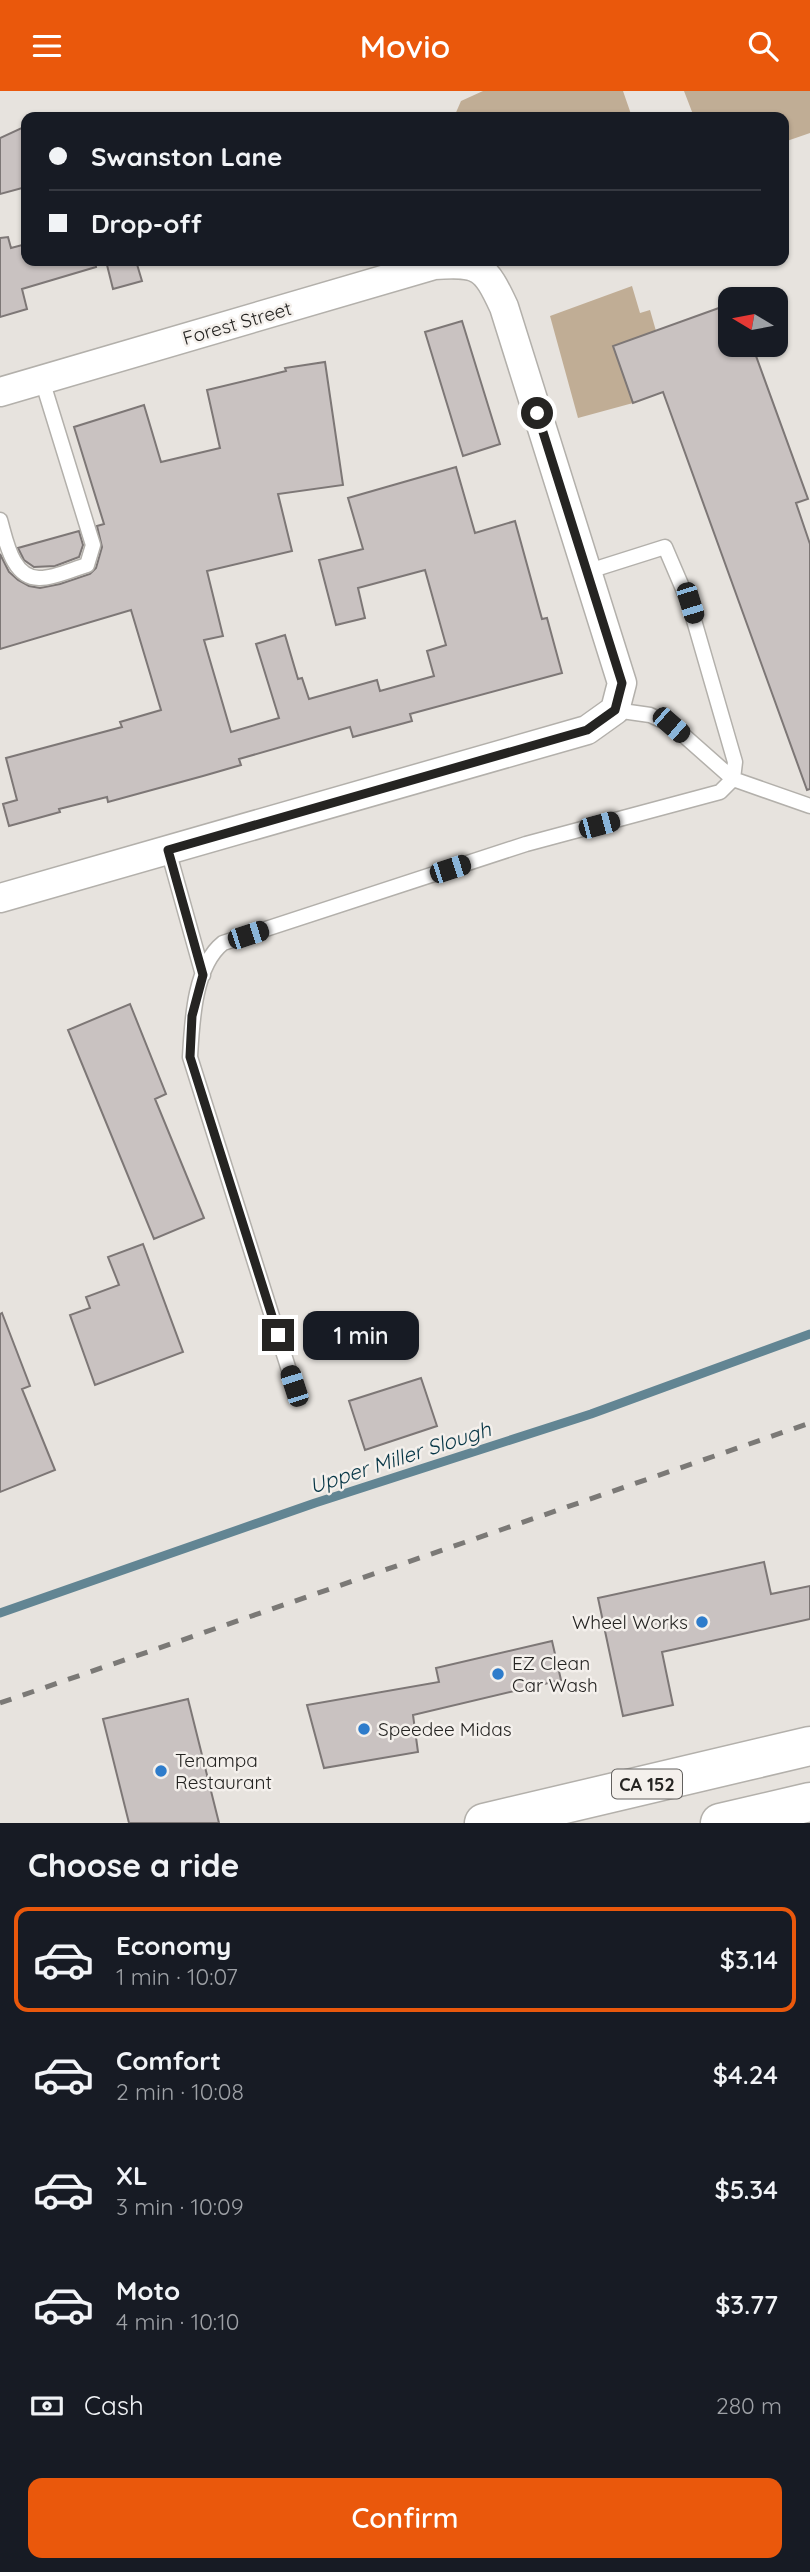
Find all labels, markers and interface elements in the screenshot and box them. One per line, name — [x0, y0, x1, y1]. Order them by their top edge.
text: Movio — [360, 26, 450, 66]
icon: menu — [28, 27, 66, 65]
icon: search — [744, 27, 782, 65]
text: Swanston Lane — [91, 140, 282, 173]
text: Drop-off — [91, 207, 202, 240]
north arrow — [718, 287, 788, 357]
map controls — [718, 287, 788, 357]
street label: Forest Street — [180, 296, 294, 350]
route start — [521, 397, 553, 429]
car — [674, 580, 707, 626]
car — [649, 703, 694, 747]
car — [576, 809, 623, 841]
car — [427, 853, 474, 885]
car — [225, 919, 272, 951]
callout: 1 min — [302, 1311, 418, 1359]
route end — [262, 1319, 294, 1351]
text: 1 min — [333, 1321, 389, 1350]
car — [278, 1363, 311, 1409]
water label: Upper Miller Slough — [306, 1415, 495, 1499]
place label: Wheel Works — [572, 1610, 688, 1634]
marker: Wheel Works — [694, 1614, 710, 1630]
place label: EZ Clean Car Wash — [512, 1651, 598, 1697]
marker: EZ Clean Car Wash — [490, 1666, 506, 1682]
place label: Speedee Midas — [378, 1717, 512, 1741]
marker: Speedee Midas — [356, 1721, 372, 1737]
place label: Tenampa Restaurant — [175, 1748, 272, 1794]
marker: Tenampa Restaurant — [153, 1763, 169, 1779]
road number: CA 152 — [612, 1769, 682, 1799]
text: Choose a ride — [28, 1845, 240, 1885]
icon: car — [32, 1928, 95, 1991]
text: Economy — [116, 1929, 231, 1962]
text: $3.14 — [720, 1943, 778, 1976]
text: 1 min · 10:07 — [116, 1962, 238, 1991]
icon: car — [32, 2043, 95, 2106]
text: Comfort — [116, 2044, 221, 2077]
text: $4.24 — [713, 2058, 778, 2091]
text: 2 min · 10:08 — [116, 2077, 244, 2106]
icon: car — [32, 2158, 95, 2221]
text: XL — [116, 2159, 148, 2192]
text: $5.34 — [714, 2173, 778, 2206]
text: 3 min · 10:09 — [116, 2192, 244, 2221]
icon: car — [32, 2273, 95, 2336]
text: Moto — [116, 2274, 180, 2307]
text: $3.77 — [715, 2288, 778, 2321]
text: 4 min · 10:10 — [116, 2307, 239, 2336]
icon: cash — [28, 2387, 66, 2425]
text: Cash — [84, 2389, 144, 2422]
text: 280 m — [716, 2391, 782, 2420]
button: Confirm — [28, 2478, 782, 2558]

